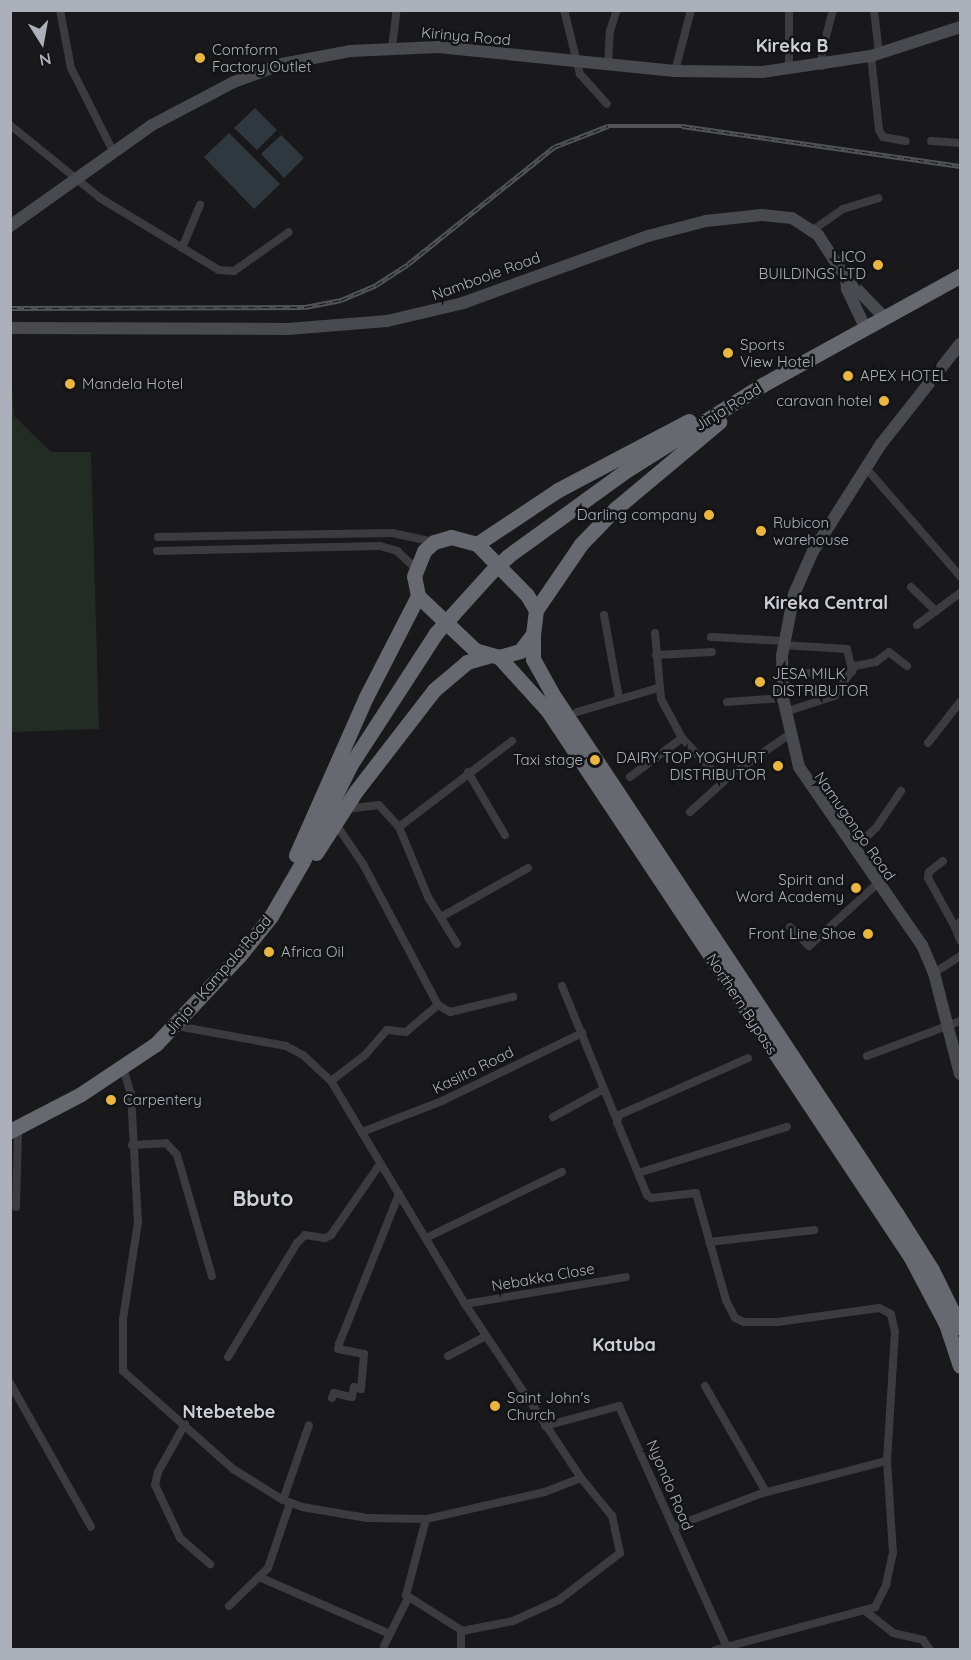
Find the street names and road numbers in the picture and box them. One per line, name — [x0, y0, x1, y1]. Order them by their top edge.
street label: Kirinya Road — [420, 23, 512, 49]
street label: Namboole Road — [429, 248, 543, 304]
street label: Jinja Road — [691, 380, 765, 434]
street label: Namugongo Road — [811, 768, 899, 884]
street label: Jinja - Kampala Road — [161, 912, 275, 1038]
street label: Northern Bypass — [703, 950, 781, 1058]
street label: Kasiita Road — [429, 1043, 517, 1097]
street label: Nebakka Close — [490, 1259, 596, 1295]
street label: Nyondo Road — [643, 1437, 697, 1533]

